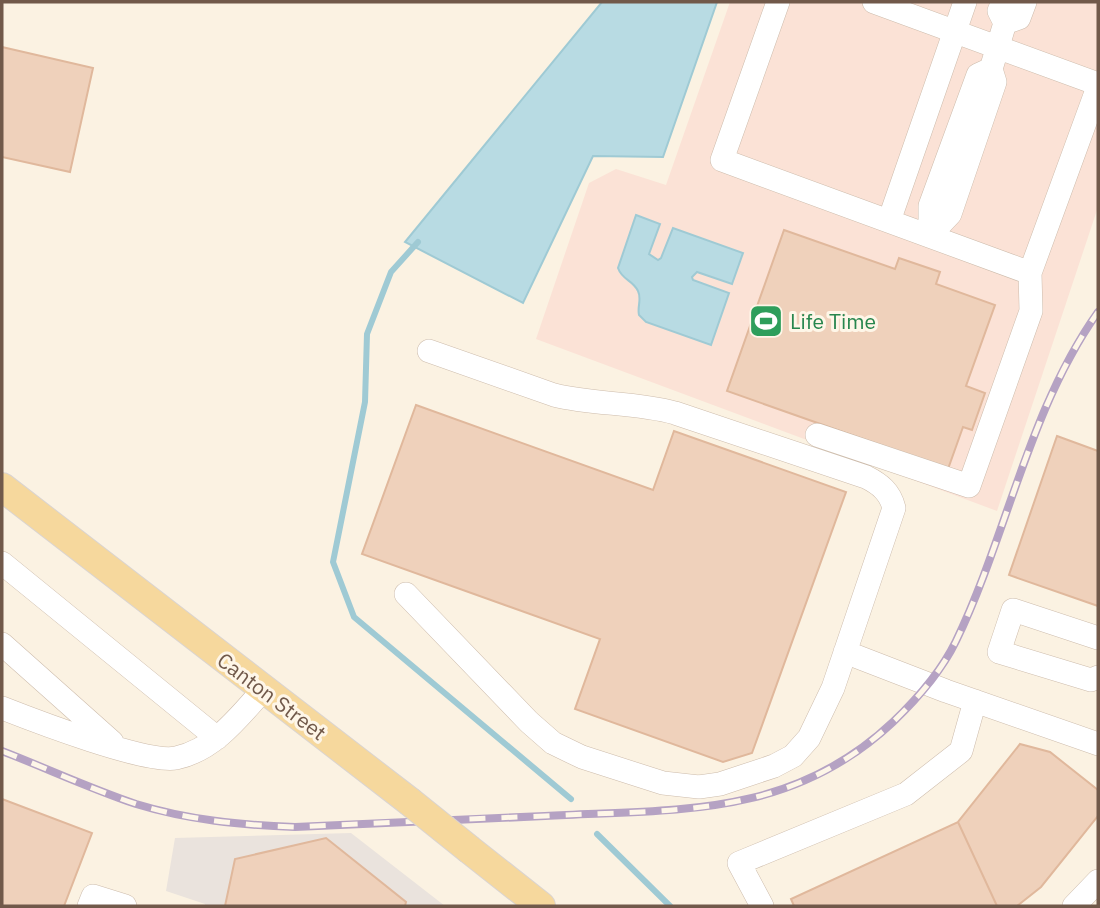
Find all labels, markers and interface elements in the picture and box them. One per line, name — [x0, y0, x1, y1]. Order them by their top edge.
sports icon: Life Time — [747, 302, 785, 340]
place label: Life Time — [790, 307, 876, 335]
street label: Canton Street — [212, 646, 332, 746]

